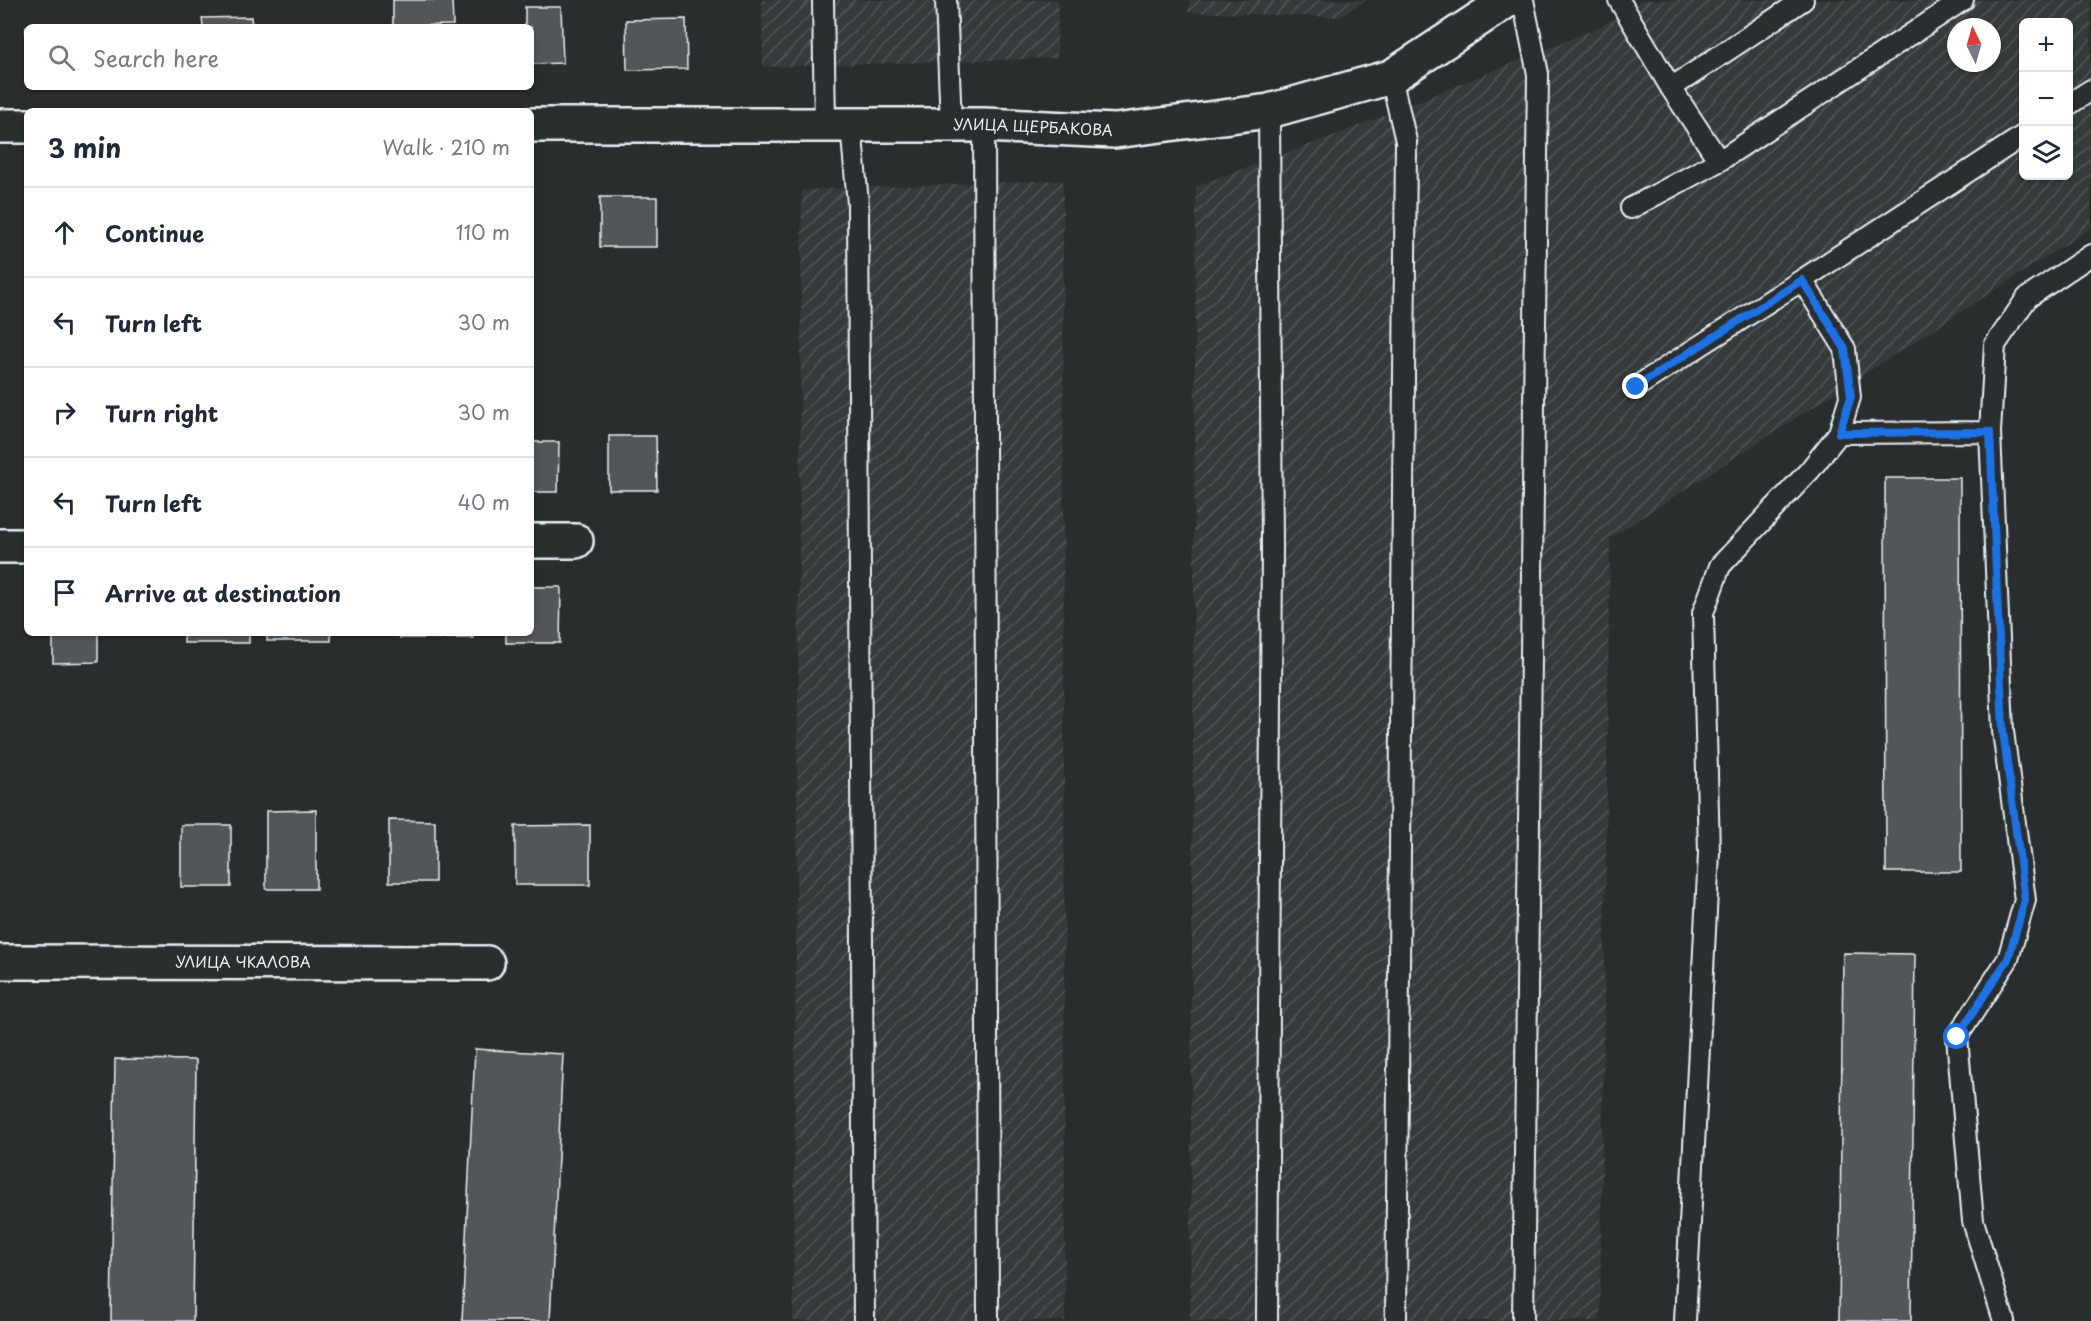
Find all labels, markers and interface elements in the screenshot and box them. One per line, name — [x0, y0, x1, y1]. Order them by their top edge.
north arrow — [1947, 18, 2001, 72]
map controls — [2019, 18, 2073, 180]
button: + — [2019, 18, 2073, 72]
search box — [24, 24, 534, 90]
icon: search — [45, 41, 78, 74]
text: Search here — [93, 41, 219, 74]
button: − — [2019, 72, 2073, 126]
street label: УЛИЦА ЩЕРБАКОВА — [953, 112, 1113, 141]
button: layers — [2019, 126, 2073, 180]
text: 3 min — [48, 128, 121, 167]
text: Walk · 210 m — [383, 132, 510, 162]
icon: ahead — [48, 216, 81, 249]
text: Continue — [105, 216, 204, 249]
text: 110 m — [456, 217, 510, 247]
icon: left — [48, 306, 81, 339]
text: Turn left — [105, 306, 202, 339]
text: 30 m — [457, 307, 510, 337]
route end — [1622, 373, 1648, 399]
icon: right — [48, 396, 81, 429]
text: Turn right — [105, 396, 218, 429]
text: 30 m — [457, 397, 510, 427]
icon: left — [48, 486, 81, 519]
text: Turn left — [105, 486, 202, 519]
text: 40 m — [458, 487, 510, 517]
icon: arrive — [48, 576, 81, 609]
text: Arrive at destination — [105, 576, 341, 609]
street label: УЛИЦА ЧКАЛОВА — [175, 949, 311, 973]
route start — [1943, 1023, 1969, 1049]

